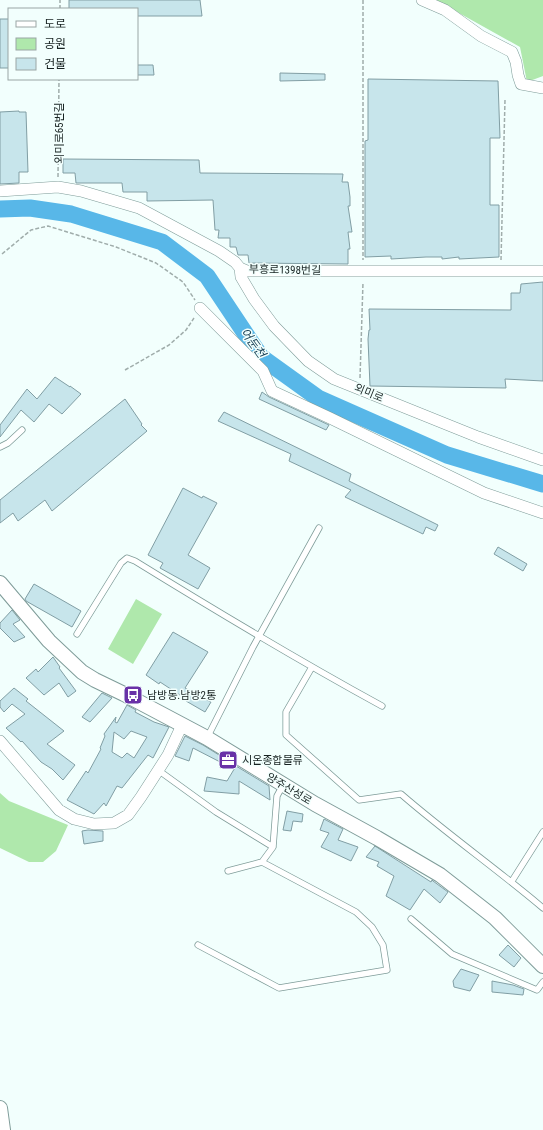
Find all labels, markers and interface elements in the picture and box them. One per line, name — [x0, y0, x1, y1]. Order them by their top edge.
legend — [8, 8, 138, 80]
text: 도로 — [44, 17, 66, 31]
text: 공원 — [44, 37, 66, 51]
text: 건물 — [44, 57, 66, 71]
street label: 외미로65번길 — [53, 102, 66, 164]
street label: 부흥로1398번길 — [249, 263, 321, 277]
water label: 어둔천 — [238, 325, 270, 362]
street label: 외미로 — [352, 381, 386, 405]
bus stop icon: 남방동.남방2통 — [122, 684, 144, 706]
place label: 남방동.남방2통 — [147, 689, 216, 702]
office icon: 시온종합물류 — [217, 749, 239, 771]
place label: 시온종합물류 — [242, 754, 303, 767]
street label: 양주산성로 — [264, 770, 314, 808]

